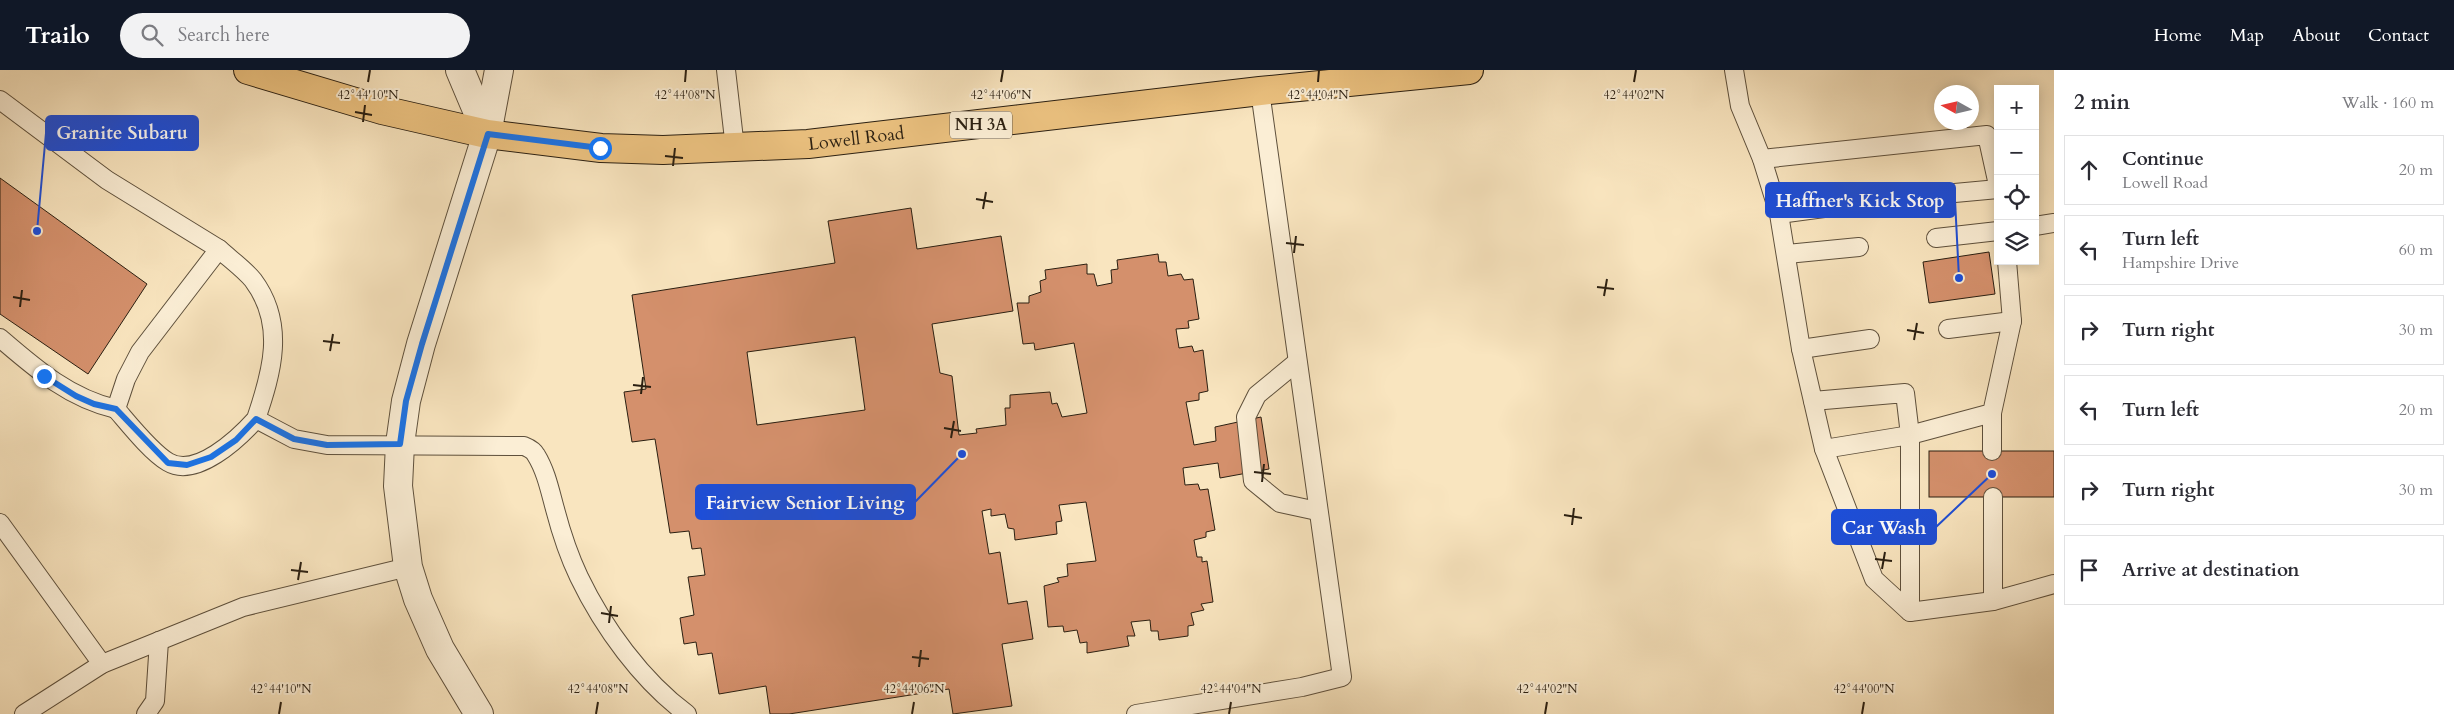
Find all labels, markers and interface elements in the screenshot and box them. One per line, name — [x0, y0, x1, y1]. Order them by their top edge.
search box — [120, 13, 470, 58]
text: Trailo — [25, 19, 90, 52]
icon: search — [138, 21, 166, 49]
text: Search here — [178, 22, 270, 48]
text: Home — [2154, 23, 2202, 48]
text: Map — [2230, 23, 2264, 48]
text: About — [2292, 23, 2340, 48]
text: Contact — [2368, 23, 2429, 48]
north arrow — [1934, 85, 1979, 130]
map controls — [1994, 85, 2039, 265]
button: + — [1994, 85, 2039, 130]
text: 42°44'10"N — [338, 87, 399, 103]
text: 42°44'08"N — [655, 87, 716, 103]
text: 42°44'06"N — [971, 87, 1032, 103]
text: 42°44'04"N — [1288, 87, 1349, 103]
text: 42°44'02"N — [1604, 87, 1665, 103]
text: 2 min — [2074, 88, 2130, 117]
text: Walk · 160 m — [2342, 92, 2434, 114]
road number: NH 3A — [950, 112, 1012, 138]
callout: Granite Subaru — [46, 116, 198, 150]
text: Granite Subaru — [56, 120, 188, 146]
street label: Lowell Road — [807, 120, 906, 156]
button: − — [1994, 130, 2039, 175]
route start — [589, 137, 612, 160]
text: Continue — [2122, 146, 2204, 172]
icon: ahead — [2075, 156, 2103, 184]
text: 20 m — [2399, 159, 2433, 181]
text: Lowell Road — [2122, 172, 2208, 194]
button: locate — [1994, 175, 2039, 220]
callout: Haffner's Kick Stop — [1766, 183, 1955, 217]
text: Haffner's Kick Stop — [1775, 188, 1945, 214]
button: layers — [1994, 220, 2039, 265]
text: Turn left — [2122, 226, 2199, 252]
icon: left — [2075, 236, 2103, 264]
text: 60 m — [2399, 239, 2433, 261]
text: Hampshire Drive — [2122, 252, 2239, 274]
icon: right — [2075, 316, 2103, 344]
text: Turn right — [2122, 317, 2214, 343]
text: 30 m — [2399, 319, 2433, 341]
route end — [33, 365, 56, 388]
icon: left — [2075, 396, 2103, 424]
text: Turn left — [2122, 397, 2199, 423]
text: 20 m — [2399, 399, 2433, 421]
icon: right — [2075, 476, 2103, 504]
text: Turn right — [2122, 477, 2214, 503]
text: 30 m — [2399, 479, 2433, 501]
callout: Fairview Senior Living — [696, 485, 915, 519]
text: Fairview Senior Living — [706, 490, 905, 516]
callout: Car Wash — [1832, 510, 1936, 544]
text: Car Wash — [1842, 515, 1926, 541]
icon: arrive — [2075, 556, 2103, 584]
text: Arrive at destination — [2122, 557, 2299, 583]
text: 42°44'10"N — [251, 681, 312, 697]
text: 42°44'08"N — [568, 681, 629, 697]
text: 42°44'06"N — [884, 681, 945, 697]
text: 42°44'04"N — [1201, 681, 1262, 697]
text: 42°44'02"N — [1517, 681, 1578, 697]
text: 42°44'00"N — [1834, 681, 1895, 697]

